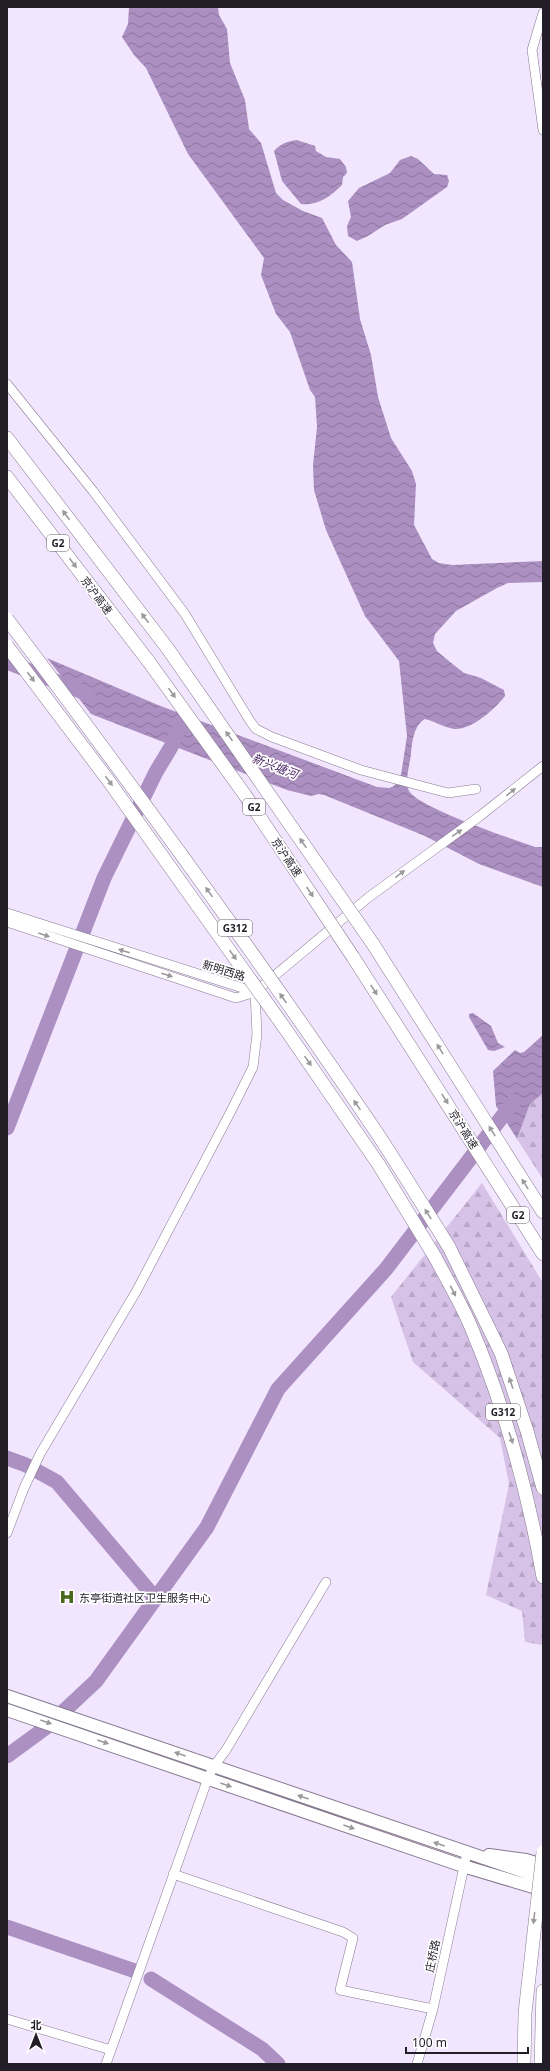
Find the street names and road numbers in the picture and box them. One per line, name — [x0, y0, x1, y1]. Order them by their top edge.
road number: G2 — [47, 535, 69, 551]
street label: 京沪高速 — [78, 573, 116, 617]
road number: G2 — [243, 799, 265, 815]
street label: 京沪高速 — [268, 835, 306, 879]
road number: G312 — [218, 920, 252, 936]
street label: 新明西路 — [201, 956, 247, 984]
street label: 京沪高速 — [446, 1106, 482, 1152]
road number: G2 — [507, 1207, 529, 1223]
road number: G312 — [486, 1404, 520, 1420]
street label: 庄桥路 — [421, 1938, 443, 1974]

